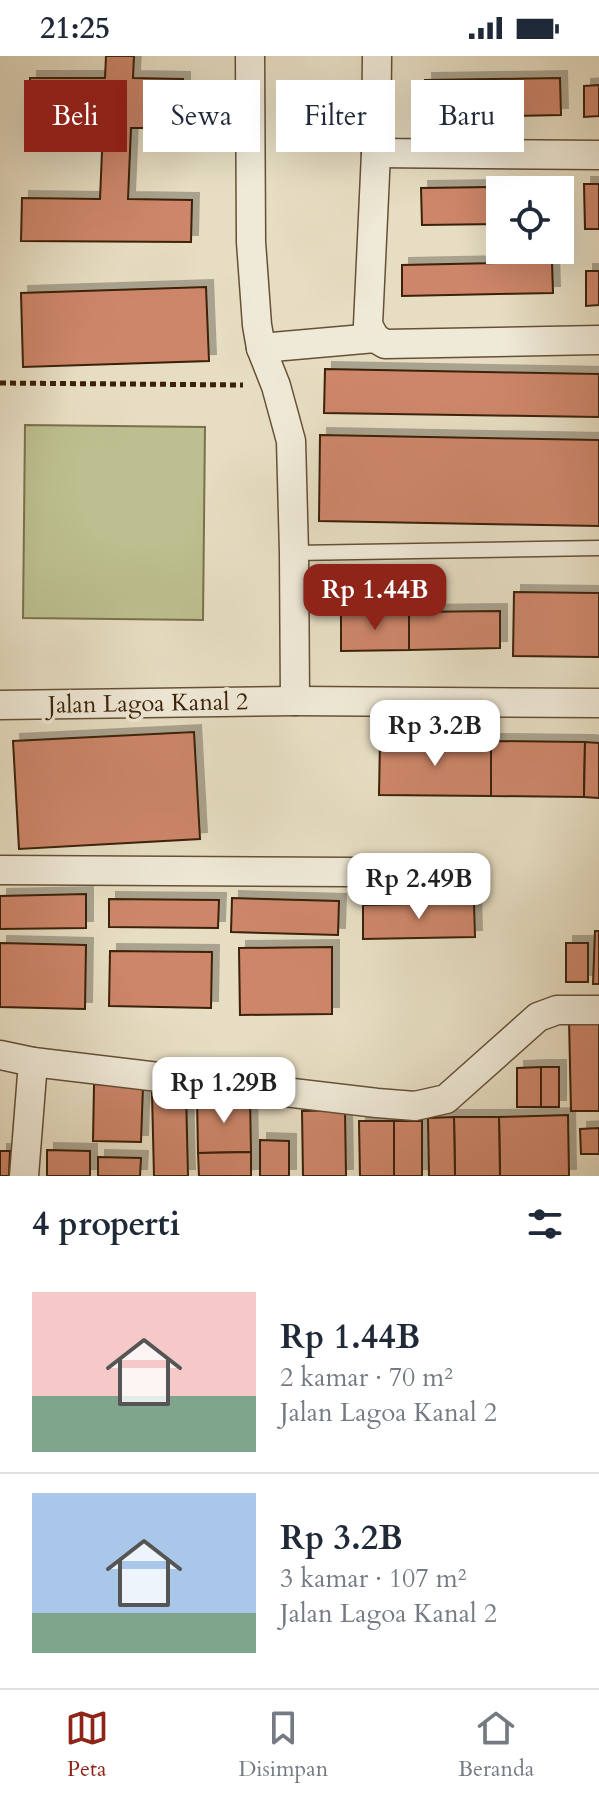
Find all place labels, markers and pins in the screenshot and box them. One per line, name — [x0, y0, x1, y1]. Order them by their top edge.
pin: Rp 1.44B — [292, 564, 458, 632]
pin: Rp 3.2B — [361, 700, 509, 768]
pin: Rp 2.49B — [336, 853, 502, 921]
pin: Rp 1.29B — [141, 1057, 307, 1125]

